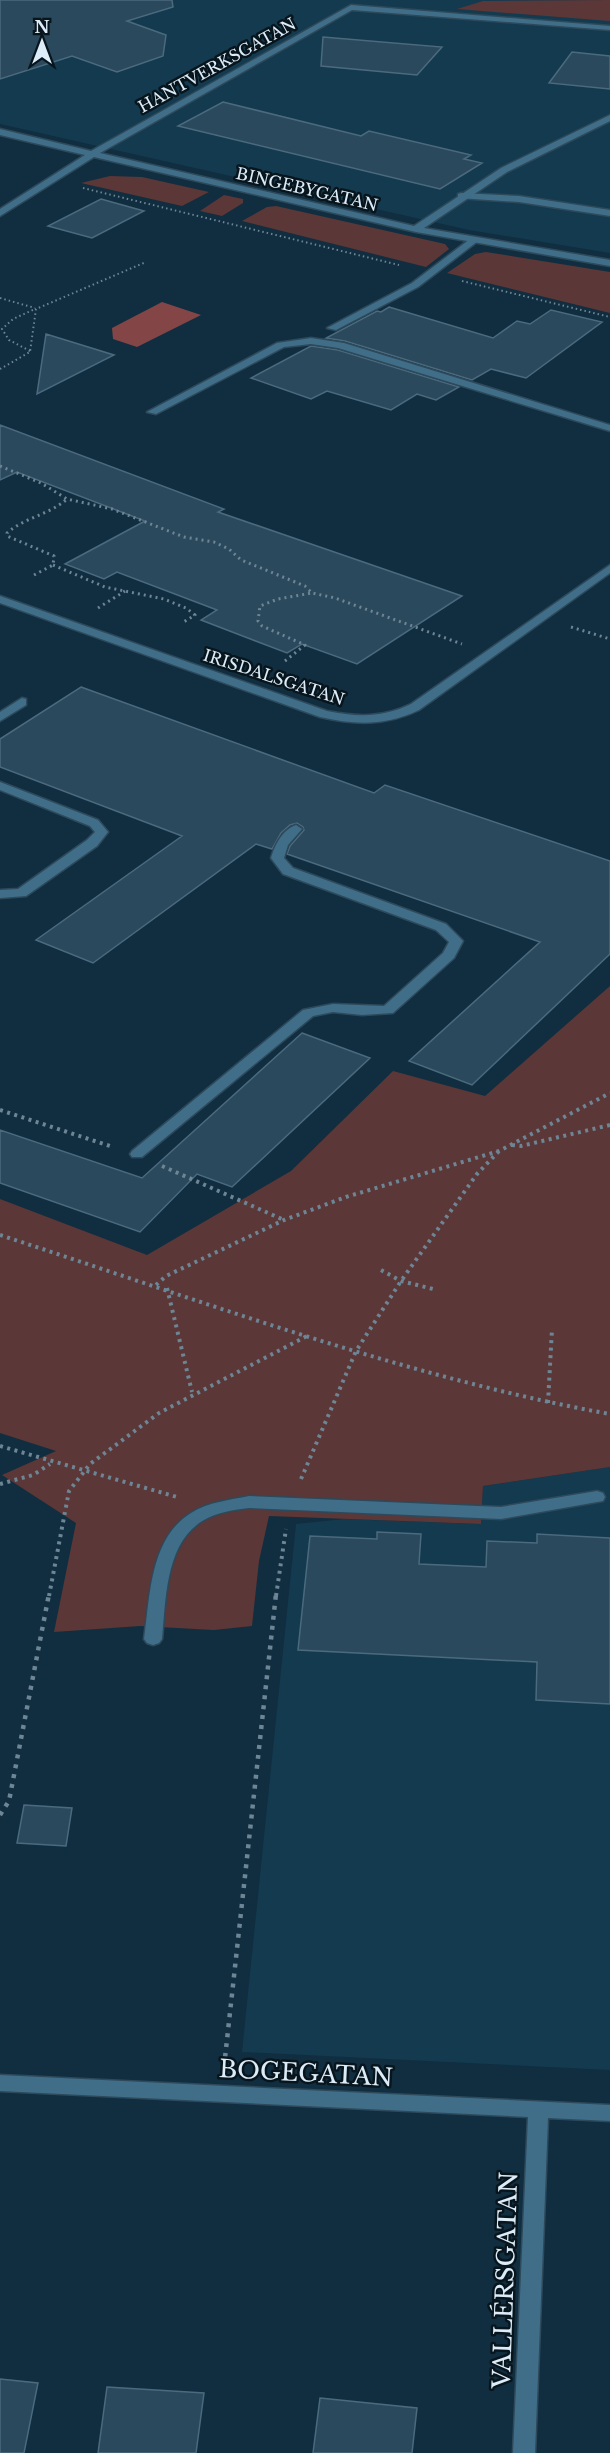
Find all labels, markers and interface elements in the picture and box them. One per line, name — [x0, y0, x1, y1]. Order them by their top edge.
north arrow — [12, 12, 72, 72]
street label: HANTVERKSGATAN — [135, 13, 299, 117]
text: N — [34, 17, 50, 37]
street label: BINGEBYGATAN — [234, 163, 380, 215]
street label: IRISDALSGATAN — [201, 645, 347, 709]
street label: BOGEGATAN — [218, 2054, 394, 2092]
street label: VALLÉRSGATAN — [487, 2171, 523, 2390]

